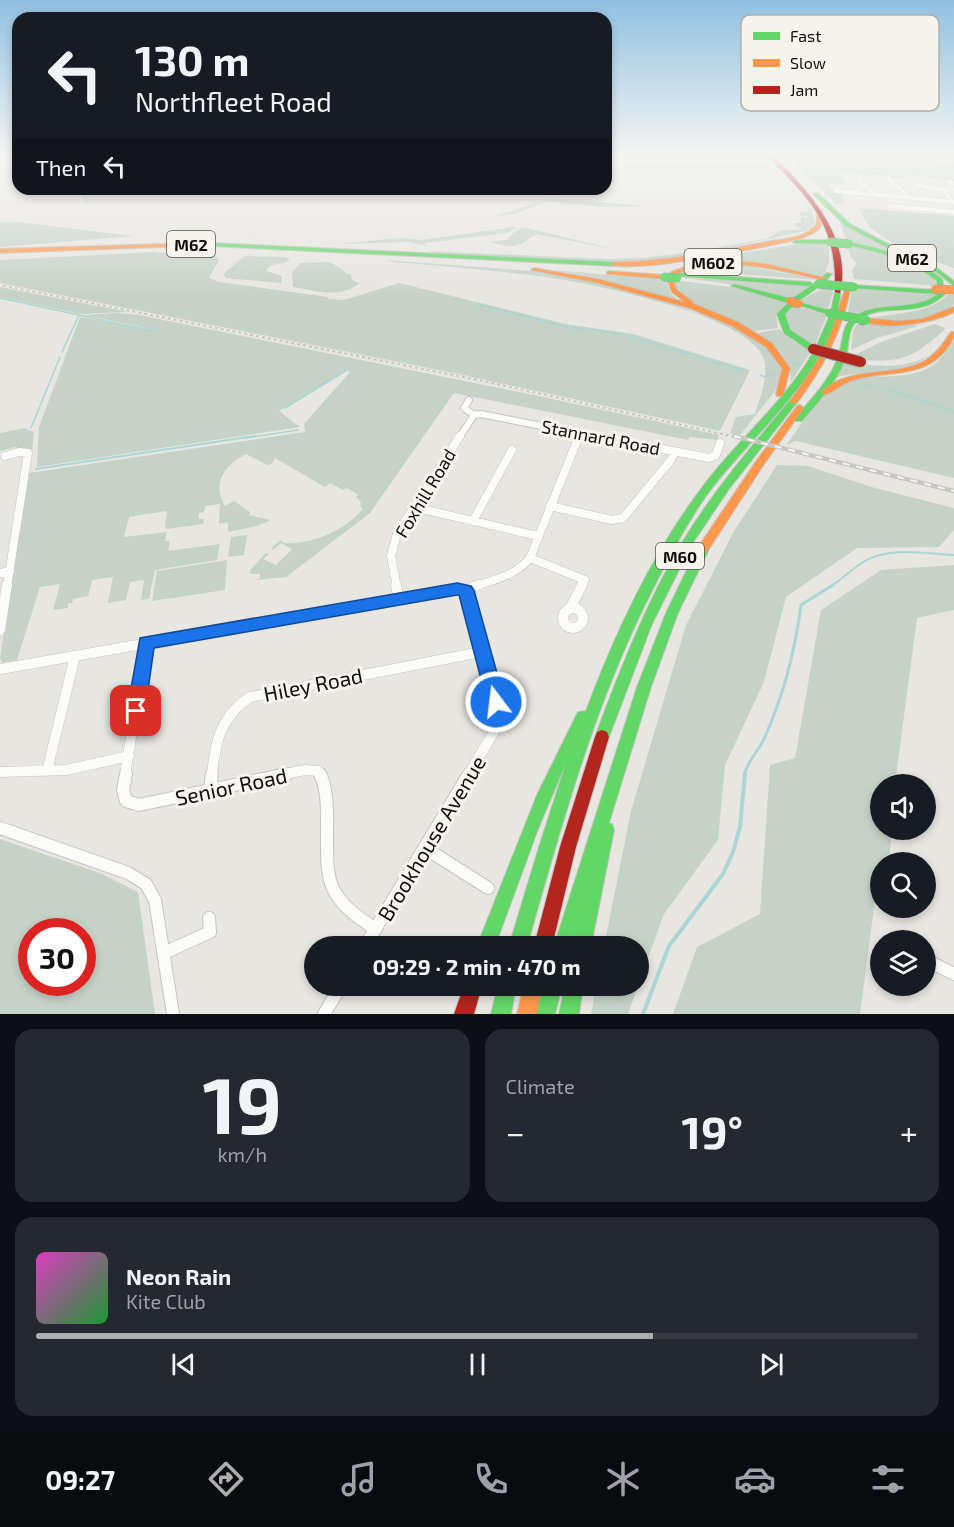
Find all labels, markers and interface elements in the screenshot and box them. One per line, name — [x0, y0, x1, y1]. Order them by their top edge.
legend — [741, 15, 939, 111]
text: Fast — [790, 26, 821, 45]
text: 130 m — [135, 34, 250, 84]
icon: left — [36, 36, 114, 114]
text: Slow — [790, 53, 826, 72]
text: Jam — [790, 80, 818, 99]
text: Northfleet Road — [135, 85, 332, 117]
icon: left — [98, 150, 131, 183]
text: Then — [36, 154, 86, 180]
road number: M62 — [167, 231, 215, 257]
road number: M62 — [888, 245, 936, 271]
road number: M602 — [684, 249, 742, 275]
street label: Stannard Road — [540, 415, 662, 459]
street label: Foxhill Road — [390, 445, 460, 541]
road number: M60 — [656, 543, 704, 569]
street label: Hiley Road — [261, 662, 365, 706]
position arrow — [464, 670, 528, 734]
pin — [110, 685, 161, 736]
icon: arrive — [119, 694, 152, 727]
street label: Brookhouse Avenue — [372, 751, 490, 925]
street label: Senior Road — [173, 762, 289, 810]
map controls — [870, 774, 936, 996]
button: sound — [870, 774, 936, 840]
button: search — [870, 852, 936, 918]
speed limit sign: 30 — [18, 918, 96, 996]
button: layers — [870, 930, 936, 996]
text: 09:29 · 2 min · 470 m — [372, 953, 581, 979]
text: 19 — [202, 1056, 282, 1150]
text: Climate — [506, 1074, 575, 1098]
text: 19° — [682, 1104, 743, 1158]
text: − — [506, 1112, 525, 1152]
text: + — [900, 1112, 918, 1152]
text: km/h — [217, 1142, 267, 1166]
text: Neon Rain — [126, 1263, 231, 1289]
text: Kite Club — [126, 1289, 206, 1313]
icon: previous — [167, 1348, 200, 1381]
icon: pause — [461, 1348, 494, 1381]
icon: next — [755, 1348, 788, 1381]
icon: directions — [205, 1458, 247, 1500]
icon: music — [338, 1458, 380, 1500]
icon: phone — [470, 1458, 512, 1500]
icon: climate — [602, 1458, 644, 1500]
icon: car — [734, 1458, 776, 1500]
icon: filters — [867, 1458, 909, 1500]
text: 09:27 — [45, 1463, 115, 1495]

